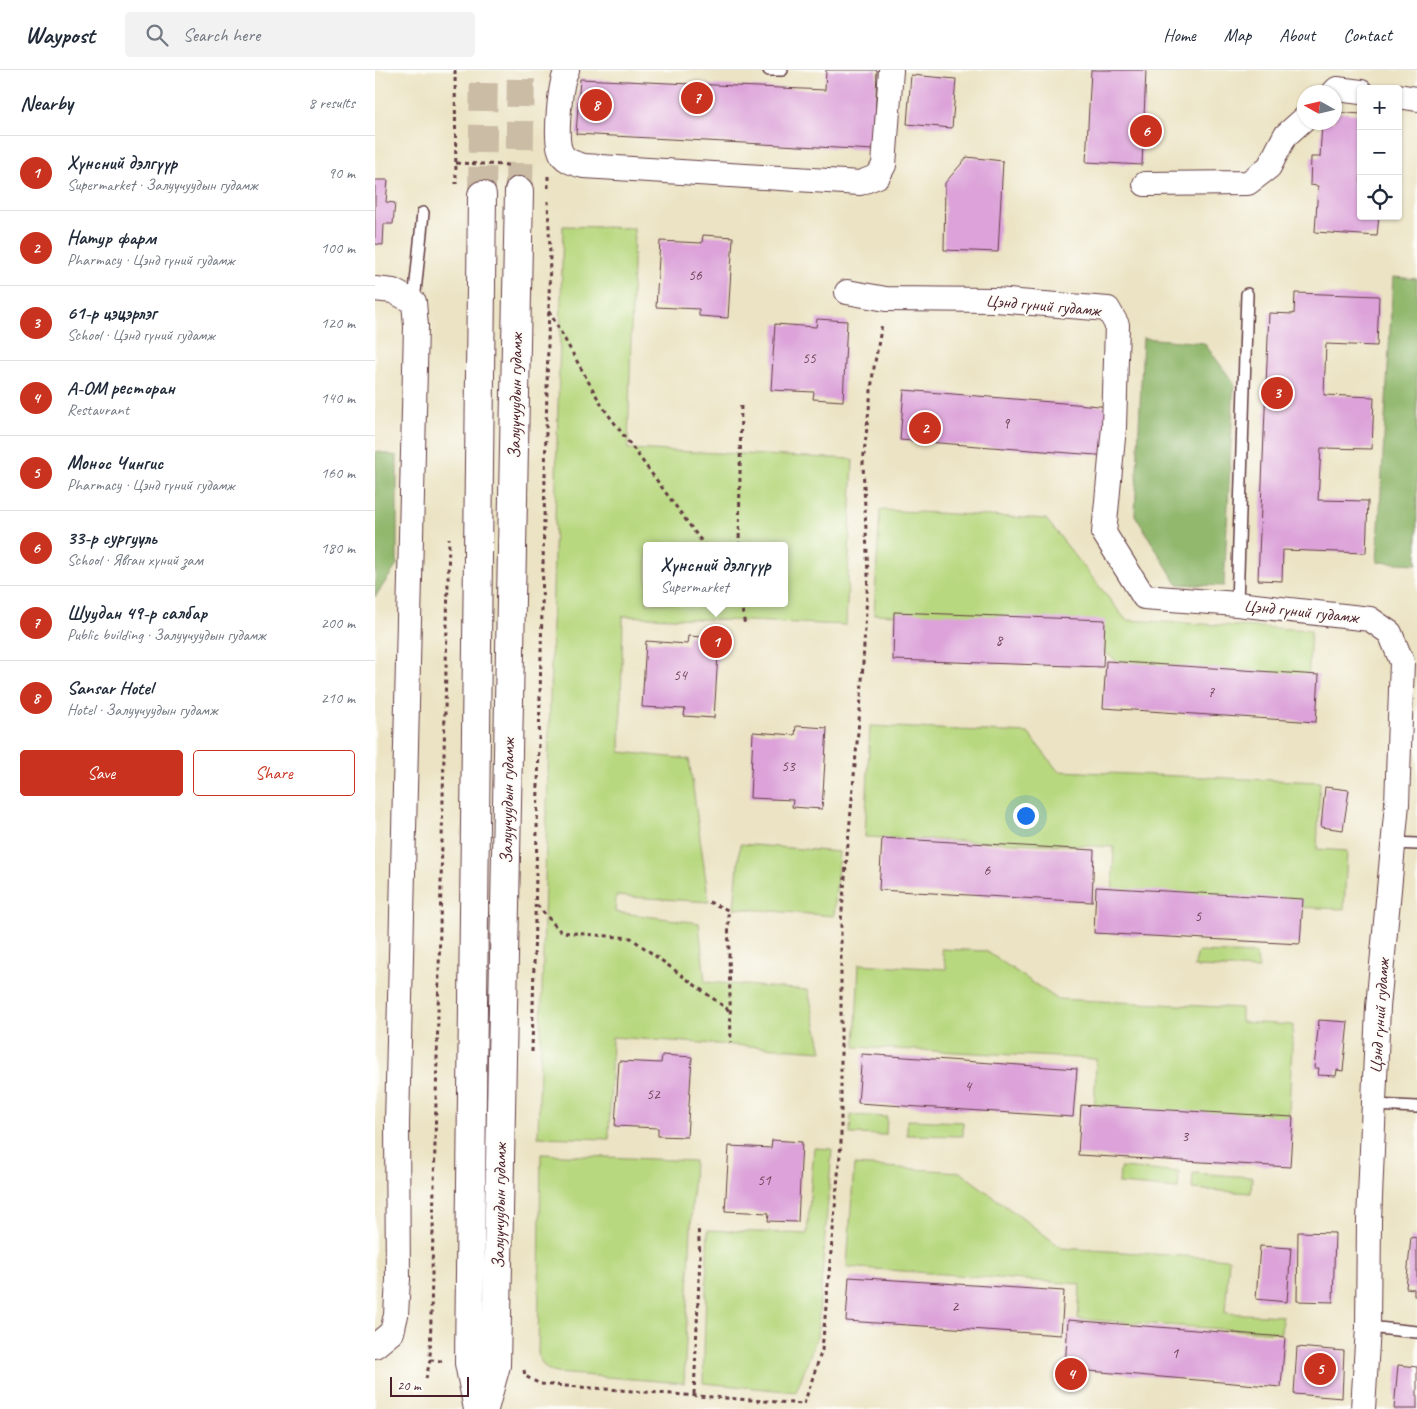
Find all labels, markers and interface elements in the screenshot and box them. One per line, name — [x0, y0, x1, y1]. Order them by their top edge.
search box — [125, 12, 475, 57]
text: Waypost — [25, 20, 95, 50]
icon: search — [143, 21, 171, 49]
text: Search here — [183, 23, 260, 47]
text: Home — [1163, 24, 1196, 46]
text: Map — [1224, 24, 1251, 46]
text: About — [1279, 24, 1315, 46]
text: Contact — [1343, 24, 1392, 46]
pin: 7 — [681, 79, 713, 117]
north arrow — [1297, 85, 1342, 130]
map controls — [1357, 85, 1402, 220]
button: + — [1357, 85, 1402, 130]
pin: 8 — [580, 86, 612, 124]
text: Nearby — [20, 90, 73, 116]
text: 8 results — [308, 93, 355, 113]
pin: 6 — [1130, 112, 1162, 150]
button: − — [1357, 130, 1402, 175]
text: Хүнсний дэлгүүр — [67, 151, 177, 175]
text: 1 — [32, 163, 40, 183]
text: 90 m — [328, 163, 355, 183]
text: Supermarket · Залуучуудын гудамж — [67, 175, 258, 195]
button: locate — [1357, 175, 1402, 220]
text: Натур фарм — [67, 226, 156, 250]
text: 2 — [32, 238, 40, 258]
text: 100 m — [321, 238, 355, 258]
text: Pharmacy · Цэнд гүний гудамж — [67, 250, 235, 270]
house number: 56 — [688, 266, 703, 285]
street label: Цэнд гүний гудамж — [985, 289, 1104, 321]
text: 61-р цэцэрлэг — [67, 301, 157, 325]
text: 3 — [32, 313, 40, 333]
text: 120 m — [321, 313, 355, 333]
text: School · Цэнд гүний гудамж — [67, 325, 215, 345]
street label: Залуучуудын гудамж — [503, 331, 527, 459]
house number: 55 — [802, 349, 817, 368]
pin: 3 — [1261, 374, 1293, 412]
text: A-OM ресторан — [67, 376, 175, 400]
text: 4 — [32, 388, 40, 408]
text: 140 m — [321, 388, 355, 408]
text: Restaurant — [67, 400, 129, 420]
pin: 2 — [909, 409, 941, 447]
house number: 9 — [1003, 414, 1011, 433]
text: Монос Чингис — [67, 451, 163, 475]
text: 5 — [33, 463, 39, 483]
text: 160 m — [321, 463, 355, 483]
text: Pharmacy · Цэнд гүний гудамж — [67, 475, 235, 495]
text: 33-р сургууль — [67, 526, 157, 550]
text: 6 — [32, 538, 40, 558]
text: 180 m — [321, 538, 355, 558]
popup — [643, 542, 788, 607]
text: School · Явган хүний зам — [67, 550, 203, 570]
text: Хүнсний дэлгүүр — [661, 553, 770, 577]
text: Supermarket — [661, 577, 729, 597]
street label: Цэнд гүний гудамж — [1242, 594, 1362, 628]
text: Шуудан 49-р салбар — [67, 601, 207, 625]
text: 7 — [32, 613, 40, 633]
text: 200 m — [321, 613, 355, 633]
pin: 1 — [700, 623, 732, 661]
text: Public building · Залуучуудын гудамж — [67, 625, 265, 645]
house number: 8 — [996, 631, 1004, 650]
house number: 54 — [673, 666, 688, 685]
text: Sansar Hotel — [67, 676, 153, 700]
house number: 7 — [1208, 683, 1216, 702]
text: 8 — [32, 688, 40, 708]
text: 210 m — [321, 688, 355, 708]
text: Hotel · Залуучуудын гудамж — [67, 700, 217, 720]
street label: Залуучуудын гудамж — [495, 736, 519, 864]
button: Save — [20, 750, 183, 796]
button: Share — [193, 750, 355, 796]
house number: 53 — [781, 757, 796, 776]
your location — [1013, 803, 1039, 829]
house number: 6 — [984, 861, 992, 880]
house number: 5 — [1195, 907, 1203, 926]
street label: Цэнд гүний гудамж — [1364, 955, 1394, 1074]
house number: 4 — [965, 1077, 973, 1096]
house number: 52 — [646, 1085, 661, 1104]
house number: 3 — [1182, 1127, 1190, 1146]
street label: Залуучуудын гудамж — [487, 1141, 511, 1269]
house number: 51 — [757, 1171, 772, 1190]
house number: 2 — [952, 1297, 960, 1316]
house number: 1 — [1172, 1344, 1180, 1363]
pin: 5 — [1304, 1350, 1336, 1388]
pin: 4 — [1055, 1355, 1087, 1393]
scale bar — [390, 1374, 469, 1397]
text: 20 m — [397, 1377, 421, 1394]

